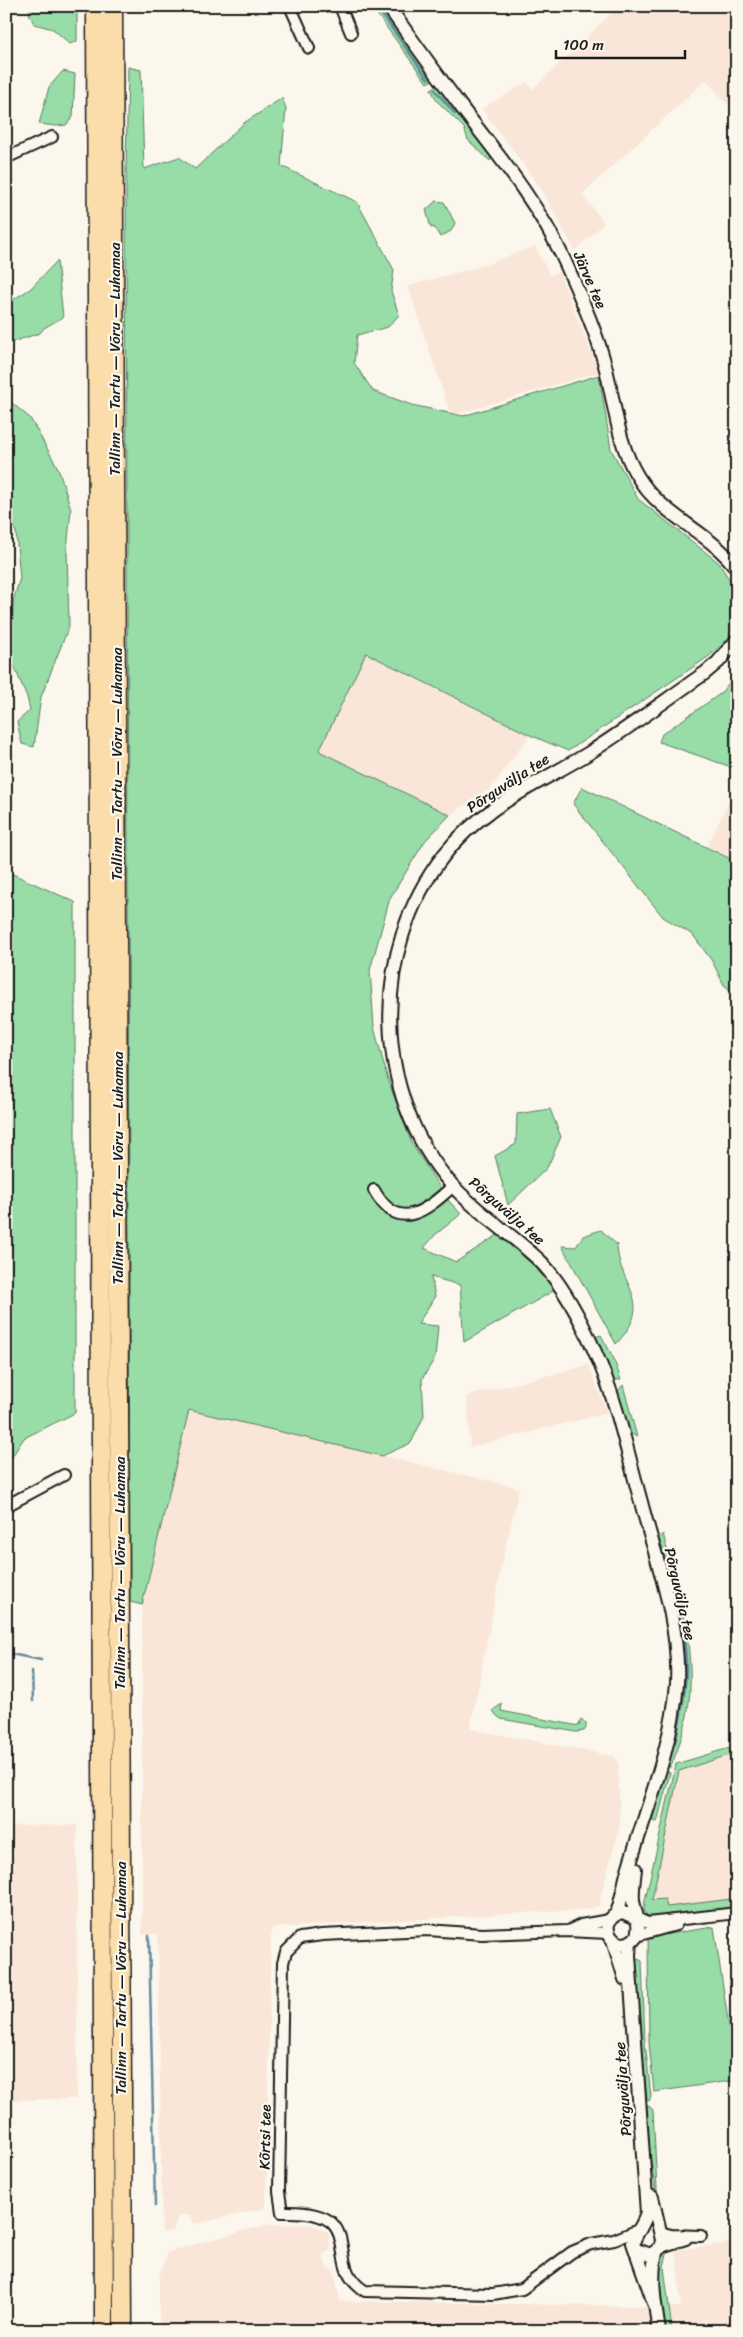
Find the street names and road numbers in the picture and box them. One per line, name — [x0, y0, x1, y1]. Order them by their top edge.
street label: Tallinn — Tartu — Võru — Luhamaa — [102, 242, 128, 475]
street label: Järve tee — [565, 246, 614, 313]
street label: Tallinn — Tartu — Võru — Luhamaa — [104, 647, 130, 880]
street label: Põrguvälja tee — [461, 746, 555, 820]
street label: Tallinn — Tartu — Võru — Luhamaa — [105, 1051, 131, 1284]
street label: Põrguvälja tee — [463, 1170, 551, 1252]
street label: Tallinn — Tartu — Võru — Luhamaa — [107, 1456, 133, 1689]
street label: Põrguvälja tee — [657, 1545, 703, 1643]
street label: Tallinn — Tartu — Võru — Luhamaa — [108, 1861, 134, 2094]
street label: Põrguvälja tee — [607, 2041, 639, 2137]
street label: Kõrtsi tee — [251, 2104, 279, 2170]

